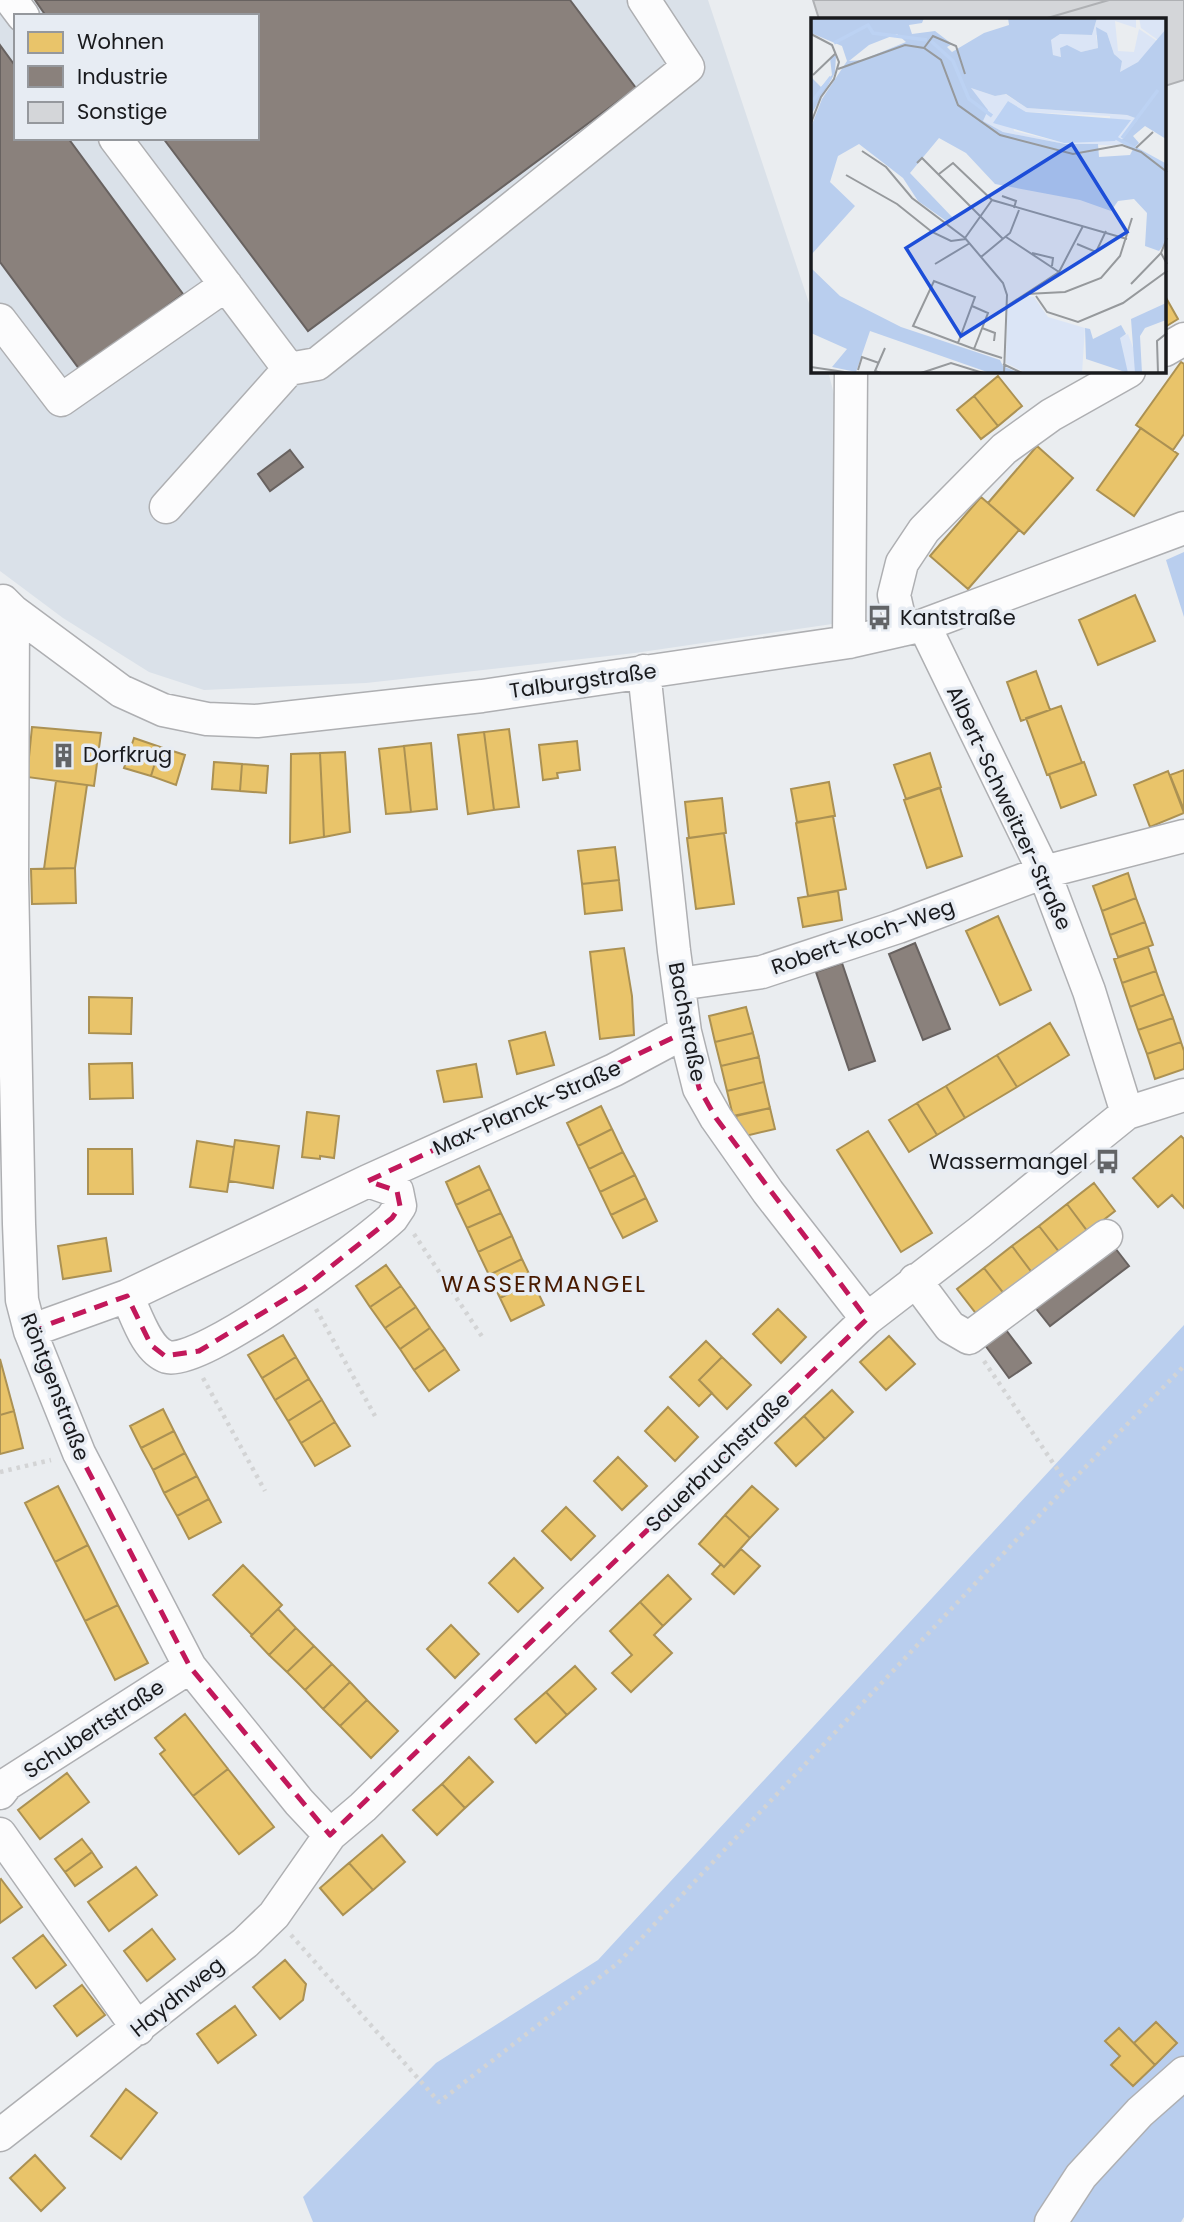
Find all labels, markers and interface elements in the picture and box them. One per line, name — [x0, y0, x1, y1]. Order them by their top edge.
legend — [14, 14, 259, 140]
inset map — [811, 18, 1166, 373]
text: Wohnen — [77, 27, 164, 56]
text: Industrie — [77, 62, 168, 91]
text: Sonstige — [77, 97, 167, 126]
place label: Kantstraße — [900, 603, 1016, 632]
bus stop icon: Kantstraße — [866, 604, 894, 632]
street label: Talburgstraße — [507, 656, 658, 705]
street label: Albert-Schweitzer-Straße — [940, 681, 1079, 935]
place label: Dorfkrug — [83, 740, 172, 769]
building icon: Dorfkrug — [49, 741, 77, 769]
street label: Robert-Koch-Weg — [767, 892, 958, 981]
street label: Bachstraße — [662, 960, 713, 1084]
street label: Max-Planck-Straße — [428, 1053, 626, 1162]
place label: Wassermangel — [929, 1147, 1088, 1176]
bus stop icon: Wassermangel — [1094, 1148, 1122, 1176]
district label: WASSERMANGEL — [441, 1268, 647, 1300]
street label: Röntgenstraße — [14, 1309, 97, 1465]
street label: Sauerbruchstraße — [639, 1385, 796, 1538]
street label: Schubertstraße — [18, 1672, 170, 1785]
street label: Haydnweg — [124, 1950, 230, 2043]

